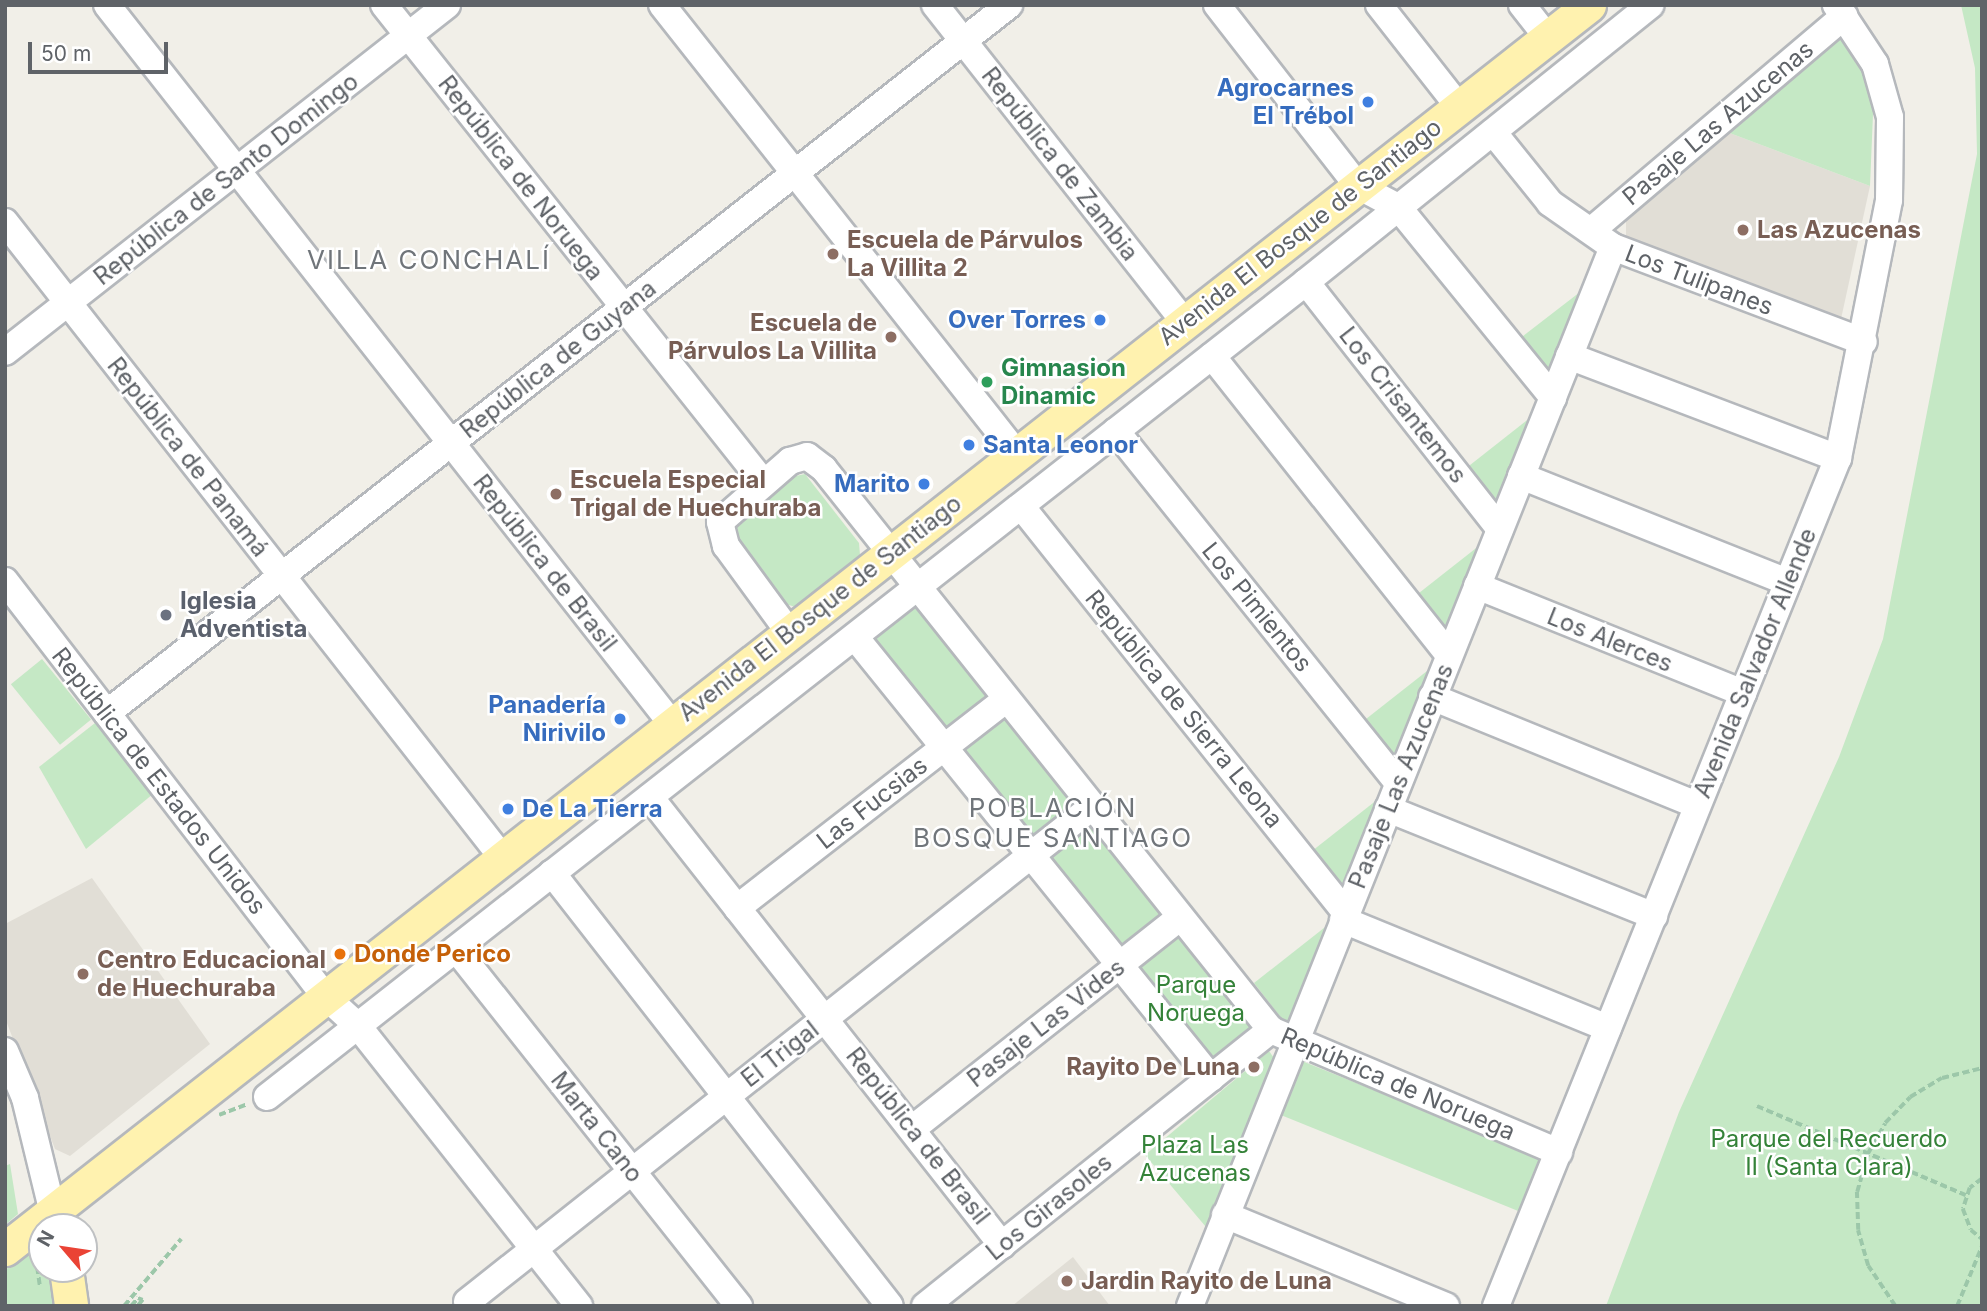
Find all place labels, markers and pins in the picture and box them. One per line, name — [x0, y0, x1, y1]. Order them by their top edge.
place label: Agrocarnes El Trébol — [1217, 74, 1354, 130]
marker: Agrocarnes El Trébol — [1360, 94, 1376, 110]
place label: Las Azucenas — [1757, 216, 1921, 244]
marker: Las Azucenas — [1735, 222, 1751, 238]
place label: Escuela de Párvulos La Villita 2 — [847, 226, 1083, 282]
marker: Escuela de Párvulos La Villita 2 — [825, 246, 841, 262]
place label: Over Torres — [948, 306, 1086, 334]
place label: Escuela de Párvulos La Villita — [668, 309, 877, 365]
marker: Over Torres — [1092, 312, 1108, 328]
marker: Escuela de Párvulos La Villita — [883, 329, 899, 345]
place label: Gimnasion Dinamic — [1001, 354, 1126, 410]
marker: Gimnasion Dinamic — [979, 374, 995, 390]
place label: Santa Leonor — [983, 431, 1138, 459]
marker: Santa Leonor — [961, 437, 977, 453]
place label: Escuela Especial Trigal de Huechuraba — [570, 466, 821, 522]
place label: Marito — [834, 470, 910, 498]
marker: Marito — [916, 476, 932, 492]
marker: Escuela Especial Trigal de Huechuraba — [548, 486, 564, 502]
place label: Iglesia Adventista — [180, 587, 308, 643]
marker: Iglesia Adventista — [158, 607, 174, 623]
place label: Panadería Nirivilo — [488, 691, 606, 747]
marker: Panadería Nirivilo — [612, 711, 628, 727]
place label: De La Tierra — [522, 795, 663, 823]
marker: De La Tierra — [500, 801, 516, 817]
place label: Donde Perico — [354, 940, 511, 968]
place label: Centro Educacional de Huechuraba — [97, 946, 326, 1002]
marker: Donde Perico — [332, 946, 348, 962]
marker: Centro Educacional de Huechuraba — [75, 966, 91, 982]
place label: Rayito De Luna — [1066, 1053, 1240, 1081]
marker: Rayito De Luna — [1246, 1059, 1262, 1075]
place label: Jardin Rayito de Luna — [1081, 1267, 1332, 1295]
marker: Jardin Rayito de Luna — [1059, 1273, 1075, 1289]

